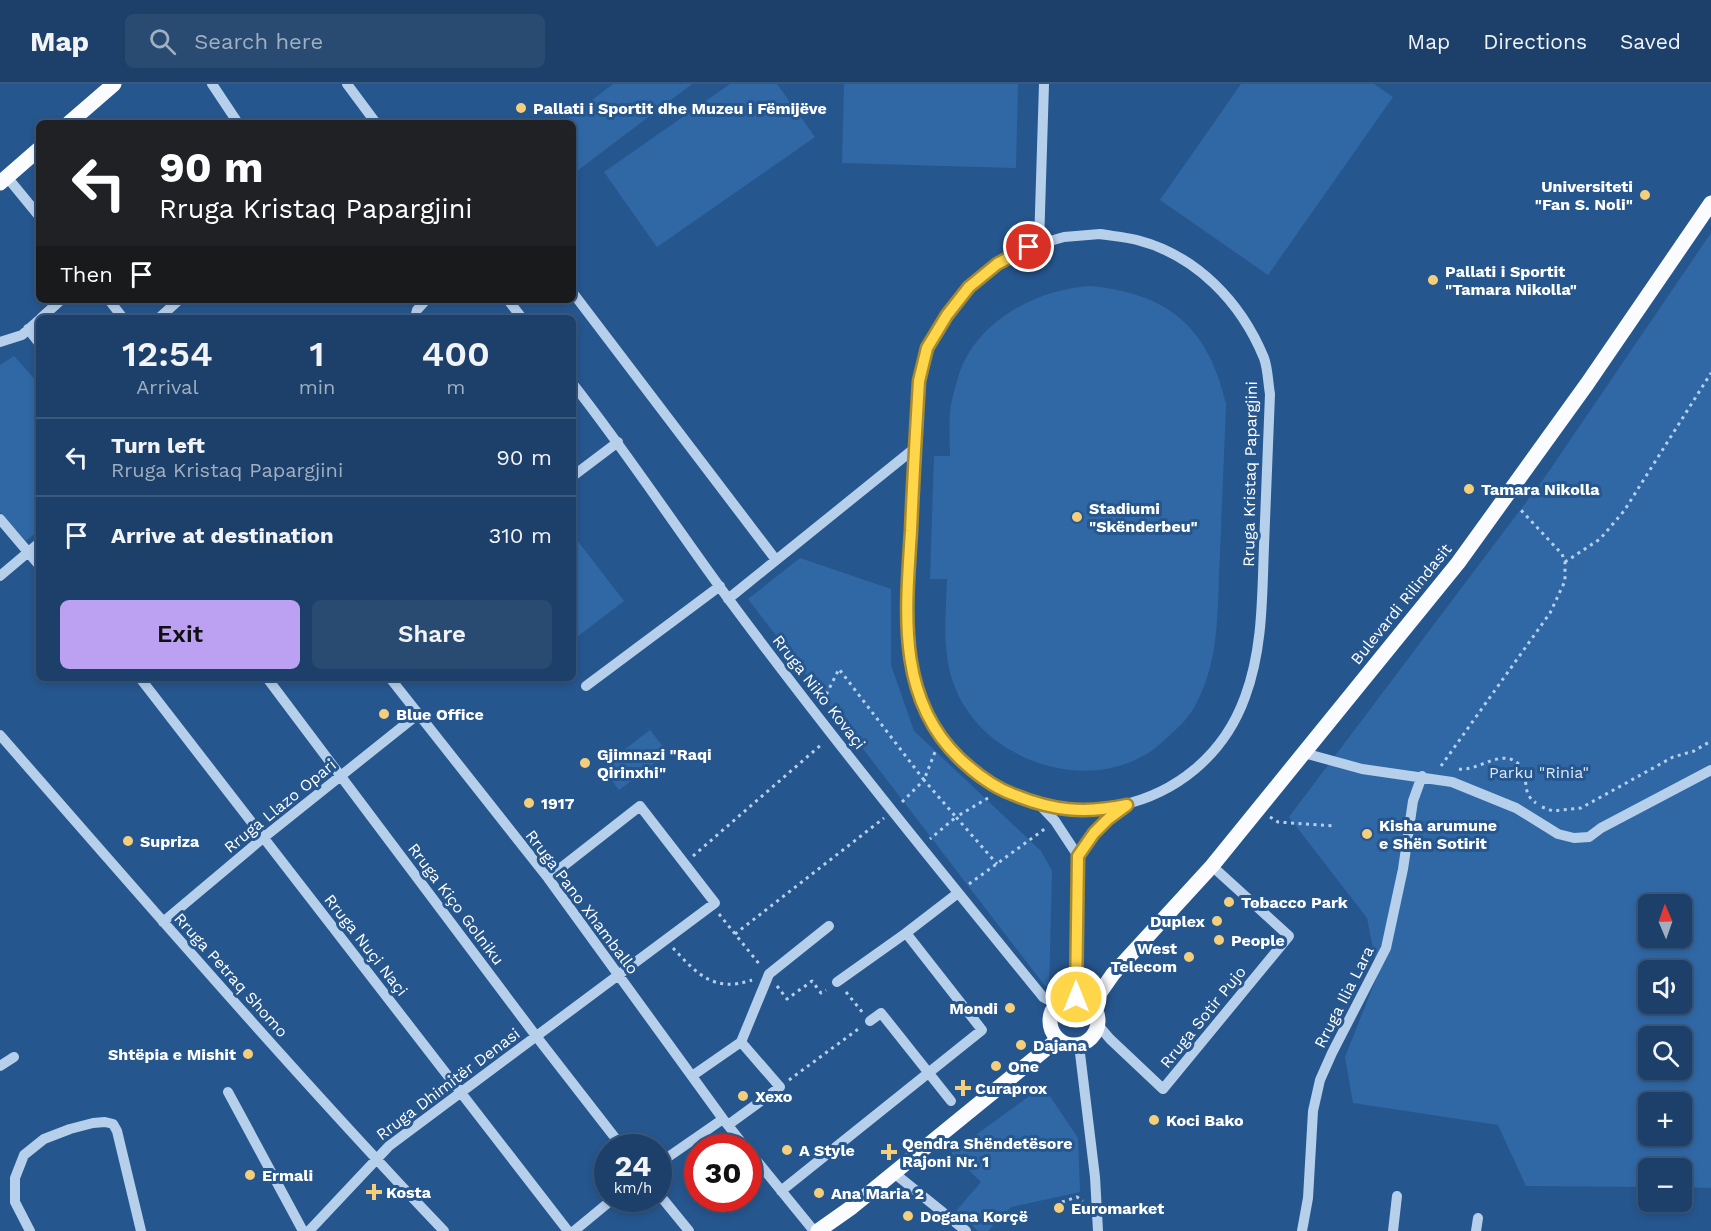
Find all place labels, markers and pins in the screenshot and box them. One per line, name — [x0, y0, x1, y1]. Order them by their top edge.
place label: Pallati i Sportit dhe Muzeu i Fëmijëve — [533, 99, 827, 118]
marker: Pallati i Sportit dhe Muzeu i Fëmijëve — [514, 101, 528, 115]
place label: Universiteti "Fan S. Noli" — [1535, 177, 1633, 214]
marker: Universiteti "Fan S. Noli" — [1638, 188, 1652, 202]
pin — [1003, 221, 1054, 272]
place label: Pallati i Sportit "Tamara Nikolla" — [1445, 262, 1577, 299]
marker: Pallati i Sportit "Tamara Nikolla" — [1426, 273, 1440, 287]
place label: Tamara Nikolla — [1481, 480, 1600, 499]
marker: Tamara Nikolla — [1462, 482, 1476, 496]
place label: Stadiumi "Skënderbeu" — [1089, 499, 1198, 536]
marker: Stadiumi "Skënderbeu" — [1070, 510, 1084, 524]
place label: Blue Office — [396, 705, 484, 724]
marker: Blue Office — [377, 707, 391, 721]
place label: Gjimnazi "Raqi Qirinxhi" — [597, 745, 712, 782]
marker: Gjimnazi "Raqi Qirinxhi" — [578, 756, 592, 770]
place label: 1917 — [541, 794, 575, 813]
marker: 1917 — [522, 796, 536, 810]
place label: Kisha arumune e Shën Sotirit — [1379, 816, 1497, 853]
marker: Kisha arumune e Shën Sotirit — [1360, 827, 1374, 841]
place label: Supriza — [140, 832, 200, 851]
marker: Supriza — [121, 834, 135, 848]
place label: Tobacco Park — [1241, 893, 1348, 912]
marker: Tobacco Park — [1222, 895, 1236, 909]
place label: Duplex — [1150, 912, 1206, 931]
marker: Duplex — [1210, 914, 1224, 928]
place label: People — [1231, 931, 1285, 950]
marker: People — [1212, 933, 1226, 947]
place label: West Telecom — [1111, 939, 1177, 976]
marker: West Telecom — [1182, 950, 1196, 964]
place label: Mondi — [949, 999, 998, 1018]
marker: Mondi — [1003, 1001, 1017, 1015]
place label: Dajana — [1033, 1036, 1087, 1055]
marker: Dajana — [1014, 1038, 1028, 1052]
place label: Shtëpia e Mishit — [108, 1045, 236, 1064]
marker: Shtëpia e Mishit — [241, 1047, 255, 1061]
place label: One — [1008, 1057, 1039, 1076]
marker: One — [989, 1059, 1003, 1073]
place label: Curaprox — [975, 1079, 1048, 1098]
marker: Curaprox — [956, 1081, 970, 1095]
place label: Xexo — [755, 1087, 793, 1106]
marker: Xexo — [736, 1089, 750, 1103]
place label: Koci Bako — [1166, 1111, 1244, 1130]
marker: Koci Bako — [1147, 1113, 1161, 1127]
place label: Qendra Shëndetësore Rajoni Nr. 1 — [902, 1134, 1072, 1171]
place label: A Style — [799, 1141, 855, 1160]
marker: A Style — [780, 1143, 794, 1157]
marker: Qendra Shëndetësore Rajoni Nr. 1 — [880, 1143, 898, 1161]
place label: Ermali — [262, 1166, 313, 1185]
marker: Ermali — [243, 1168, 257, 1182]
place label: Kosta — [386, 1183, 432, 1202]
place label: Ana Maria 2 — [831, 1184, 924, 1203]
marker: Kosta — [367, 1185, 381, 1199]
marker: Ana Maria 2 — [812, 1186, 826, 1200]
place label: Euromarket — [1071, 1199, 1164, 1218]
marker: Euromarket — [1052, 1201, 1066, 1215]
place label: Dogana Korçë — [920, 1207, 1028, 1226]
marker: Dogana Korçë — [901, 1209, 915, 1223]

